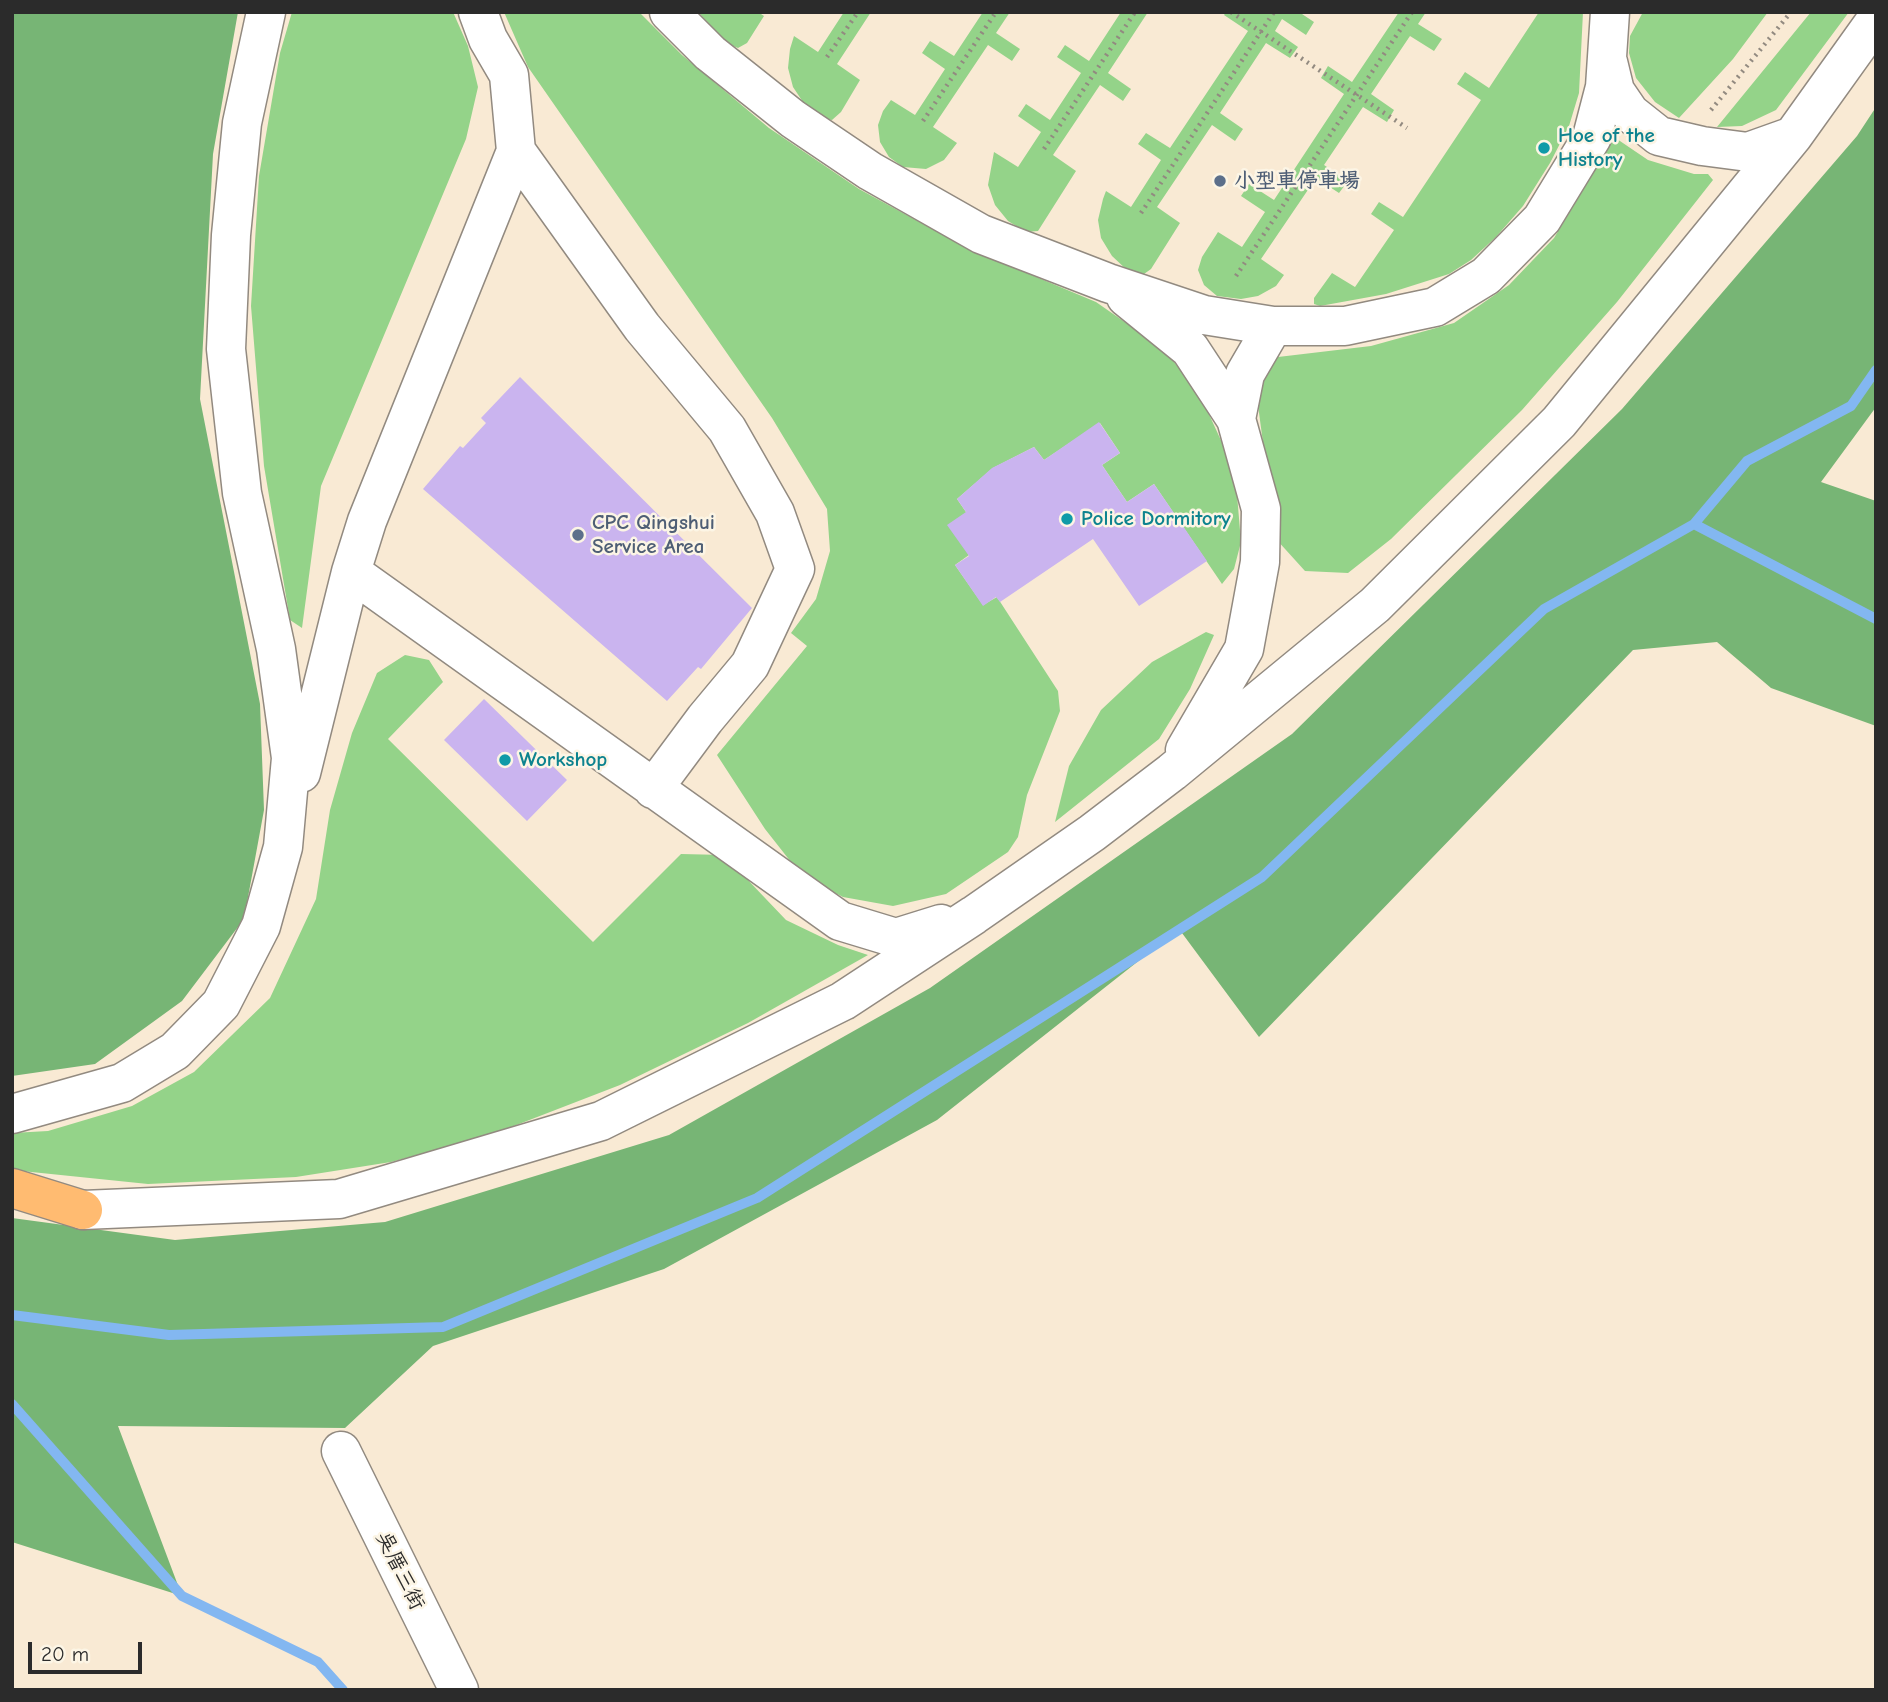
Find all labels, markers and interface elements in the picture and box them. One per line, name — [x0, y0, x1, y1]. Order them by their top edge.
place label: Hoe of the History — [1558, 123, 1655, 173]
marker: Hoe of the History — [1536, 140, 1552, 156]
place label: 小型車停車場 — [1234, 168, 1360, 194]
marker: 小型車停車場 — [1212, 173, 1228, 189]
place label: Police Dormitory — [1081, 506, 1231, 532]
place label: CPC Qingshui Service Area — [592, 510, 715, 560]
marker: Police Dormitory — [1059, 511, 1075, 527]
marker: CPC Qingshui Service Area — [570, 527, 586, 543]
place label: Workshop — [519, 747, 607, 773]
marker: Workshop — [497, 752, 513, 768]
street label: 吳厝三街 — [370, 1528, 430, 1614]
scale bar — [32, 1628, 145, 1672]
text: 20 m — [41, 1642, 89, 1666]

